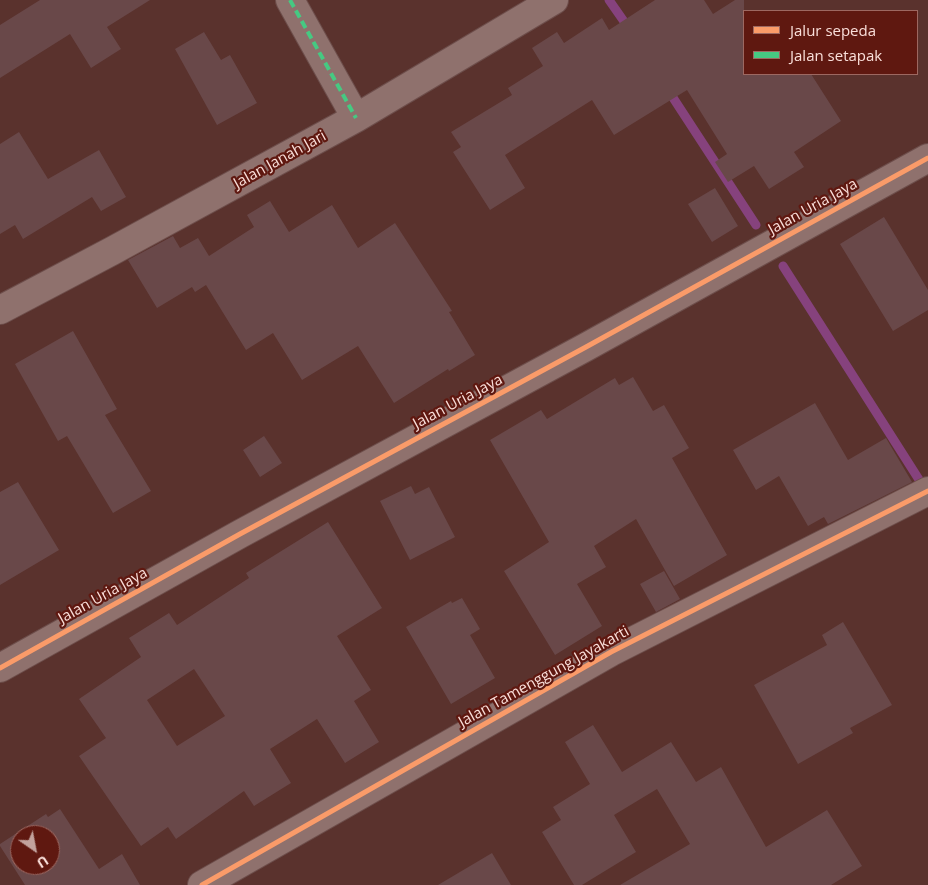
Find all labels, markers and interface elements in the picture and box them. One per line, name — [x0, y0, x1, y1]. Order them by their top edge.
legend — [743, 10, 918, 75]
text: Jalur sepeda — [790, 20, 876, 40]
text: Jalan setapak — [790, 45, 882, 65]
street label: Jalan Janah Jari — [231, 127, 329, 193]
street label: Jalan Uria Jaya — [765, 175, 861, 239]
street label: Jalan Uria Jaya — [410, 371, 506, 433]
street label: Jalan Uria Jaya — [55, 564, 151, 628]
street label: Jalan Tamenggung Jayakarti — [456, 623, 632, 731]
north arrow — [10, 825, 60, 875]
text: U — [33, 851, 53, 873]

